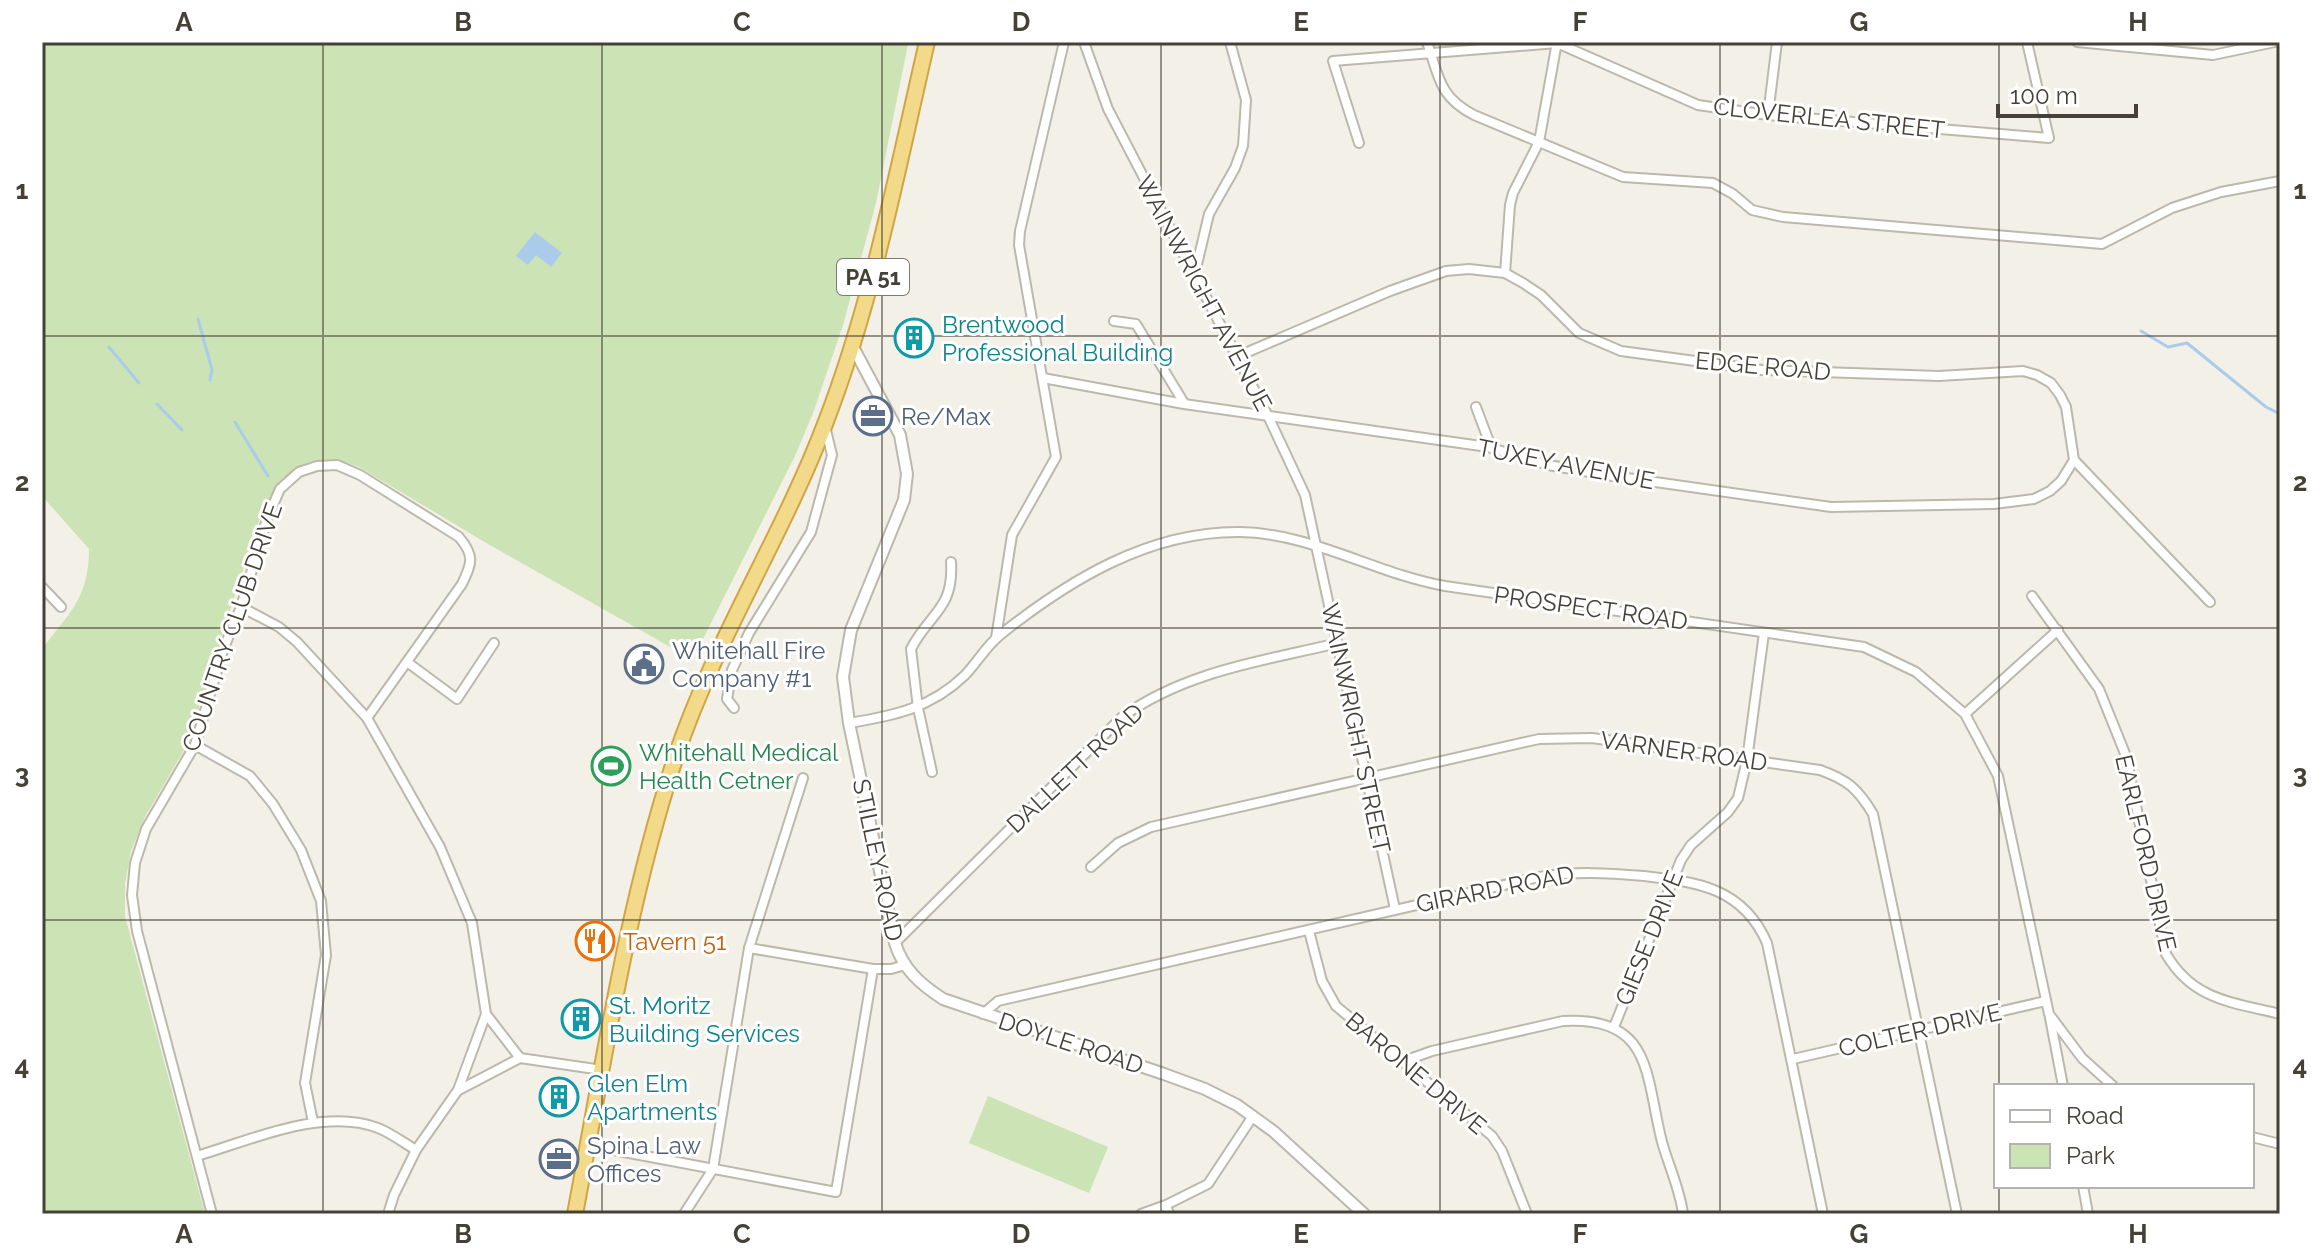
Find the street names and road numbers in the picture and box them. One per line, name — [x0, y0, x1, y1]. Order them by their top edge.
street label: CLOVERLEA STREET — [1712, 91, 1947, 145]
street label: WAINWRIGHT AVENUE — [1130, 170, 1278, 416]
road number: PA 51 — [837, 259, 909, 295]
street label: EDGE ROAD — [1694, 346, 1832, 386]
street label: TUXEY AVENUE — [1475, 433, 1657, 495]
street label: COUNTRY CLUB DRIVE — [176, 499, 288, 755]
street label: PROSPECT ROAD — [1492, 580, 1690, 636]
street label: WAINWRIGHT STREET — [1315, 600, 1397, 856]
street label: DALLETT ROAD — [1001, 697, 1149, 839]
street label: VARNER ROAD — [1599, 725, 1769, 777]
street label: EARLFORD DRIVE — [2109, 752, 2183, 954]
street label: STILLEY ROAD — [847, 776, 909, 944]
street label: GIRARD ROAD — [1414, 859, 1576, 919]
street label: GIESE DRIVE — [1609, 866, 1689, 1010]
street label: COLTER DRIVE — [1836, 997, 2004, 1063]
street label: DOYLE ROAD — [995, 1006, 1147, 1080]
street label: BARONE DRIVE — [1340, 1006, 1492, 1140]

